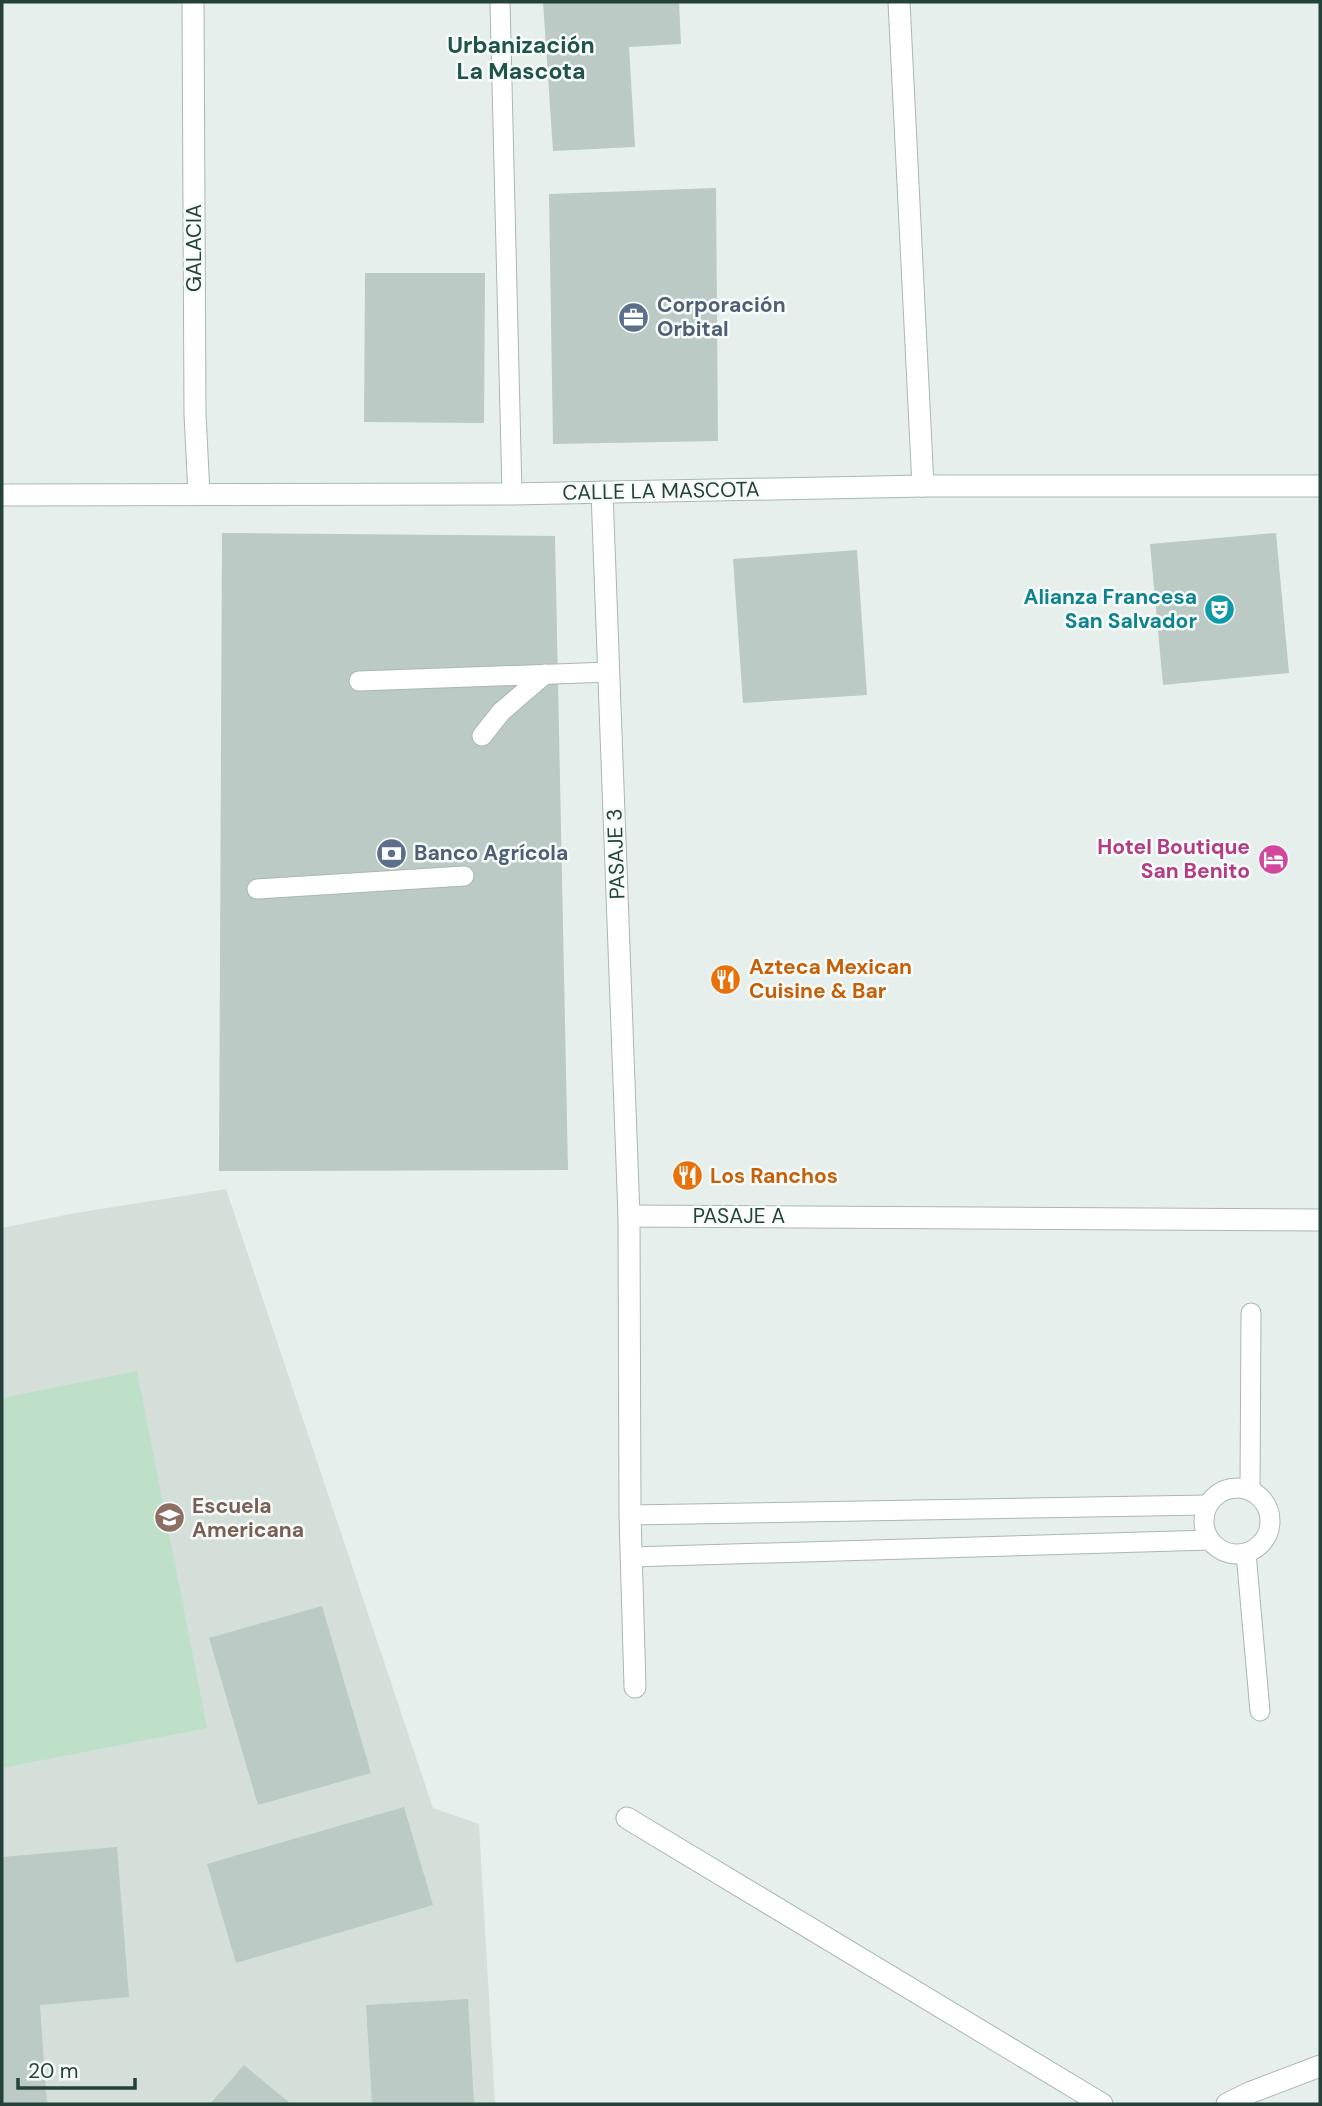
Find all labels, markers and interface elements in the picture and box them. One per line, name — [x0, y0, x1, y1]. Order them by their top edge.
district label: Urbanización La Mascota — [447, 30, 595, 86]
street label: GALACIA — [180, 204, 208, 292]
place label: Corporación Orbital — [657, 291, 786, 343]
office icon: Corporación Orbital — [617, 300, 651, 334]
street label: CALLE LA MASCOTA — [562, 475, 760, 507]
place label: Alianza Francesa San Salvador — [1024, 583, 1197, 635]
theatre icon: Alianza Francesa San Salvador — [1203, 592, 1237, 626]
street label: PASAJE 3 — [600, 808, 632, 900]
place label: Hotel Boutique San Benito — [1097, 833, 1250, 885]
bank icon: Banco Agrícola — [374, 836, 408, 870]
place label: Banco Agrícola — [414, 839, 568, 867]
hotel icon: Hotel Boutique San Benito — [1256, 842, 1290, 876]
place label: Azteca Mexican Cuisine & Bar — [749, 953, 912, 1005]
restaurant icon: Azteca Mexican Cuisine & Bar — [709, 962, 743, 996]
restaurant icon: Los Ranchos — [670, 1159, 704, 1193]
place label: Los Ranchos — [710, 1162, 838, 1190]
street label: PASAJE A — [693, 1202, 785, 1230]
place label: Escuela Americana — [192, 1492, 304, 1544]
school or university icon: Escuela Americana — [152, 1501, 186, 1535]
scale bar — [18, 2046, 135, 2090]
text: 20 m — [28, 2057, 79, 2085]

